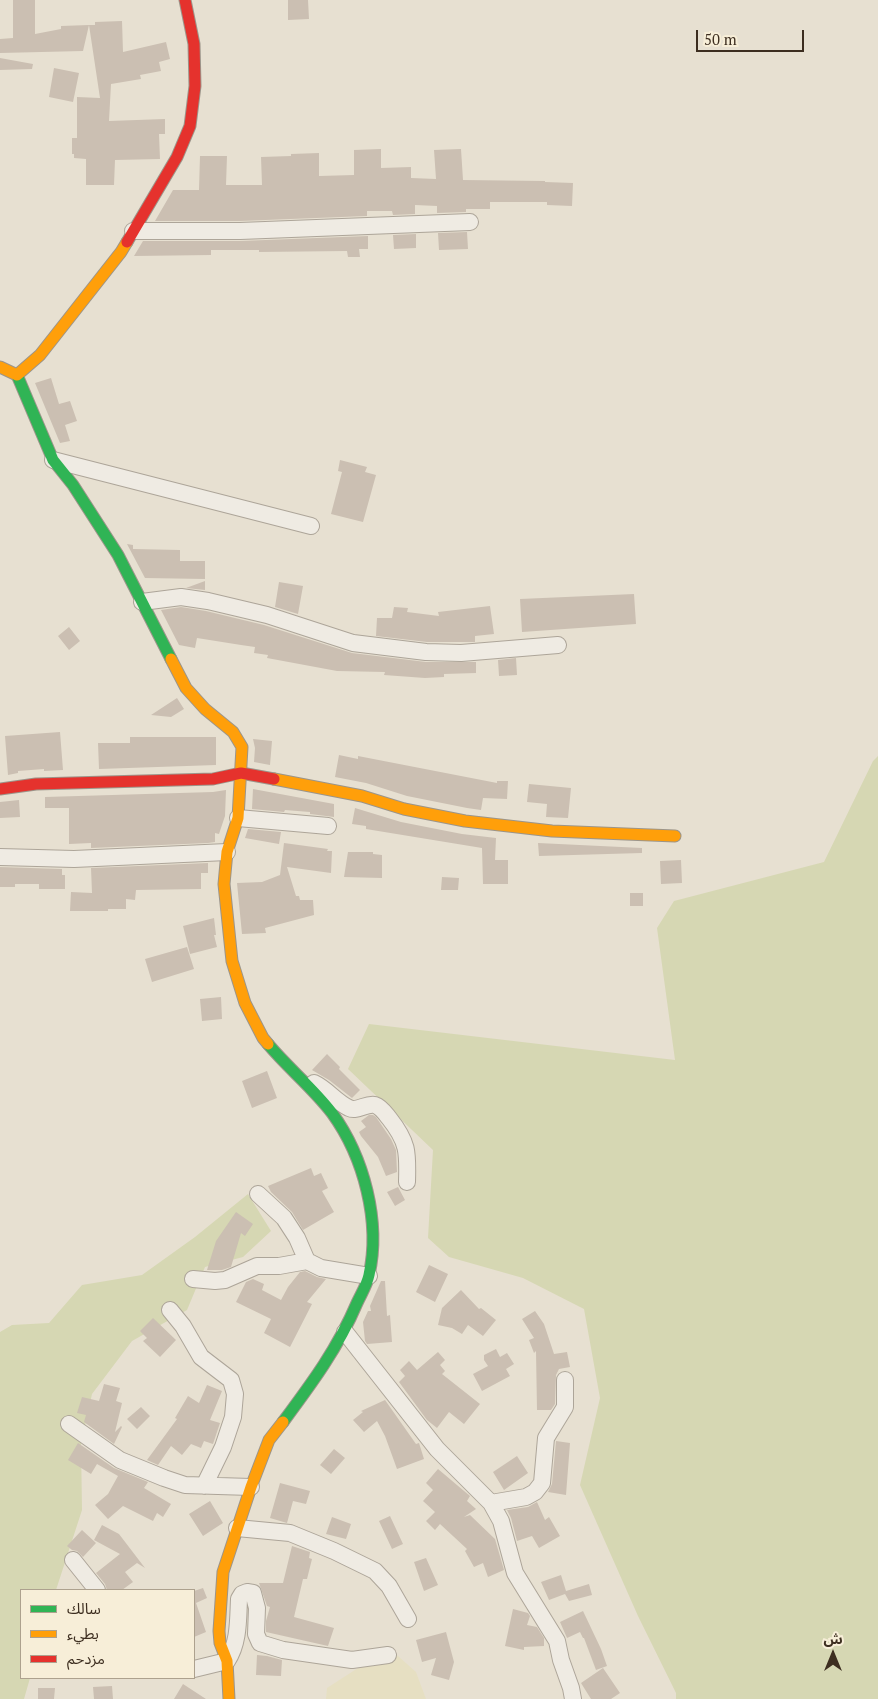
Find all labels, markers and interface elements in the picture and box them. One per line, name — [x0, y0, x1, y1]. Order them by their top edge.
scale bar — [698, 20, 806, 52]
text: 50 m — [704, 29, 737, 49]
legend — [20, 1589, 195, 1679]
text: سالك — [67, 1598, 101, 1618]
text: بطيء — [67, 1623, 99, 1643]
north arrow — [808, 1629, 858, 1679]
text: ش — [823, 1629, 843, 1648]
text: مزدحم — [67, 1648, 105, 1668]

